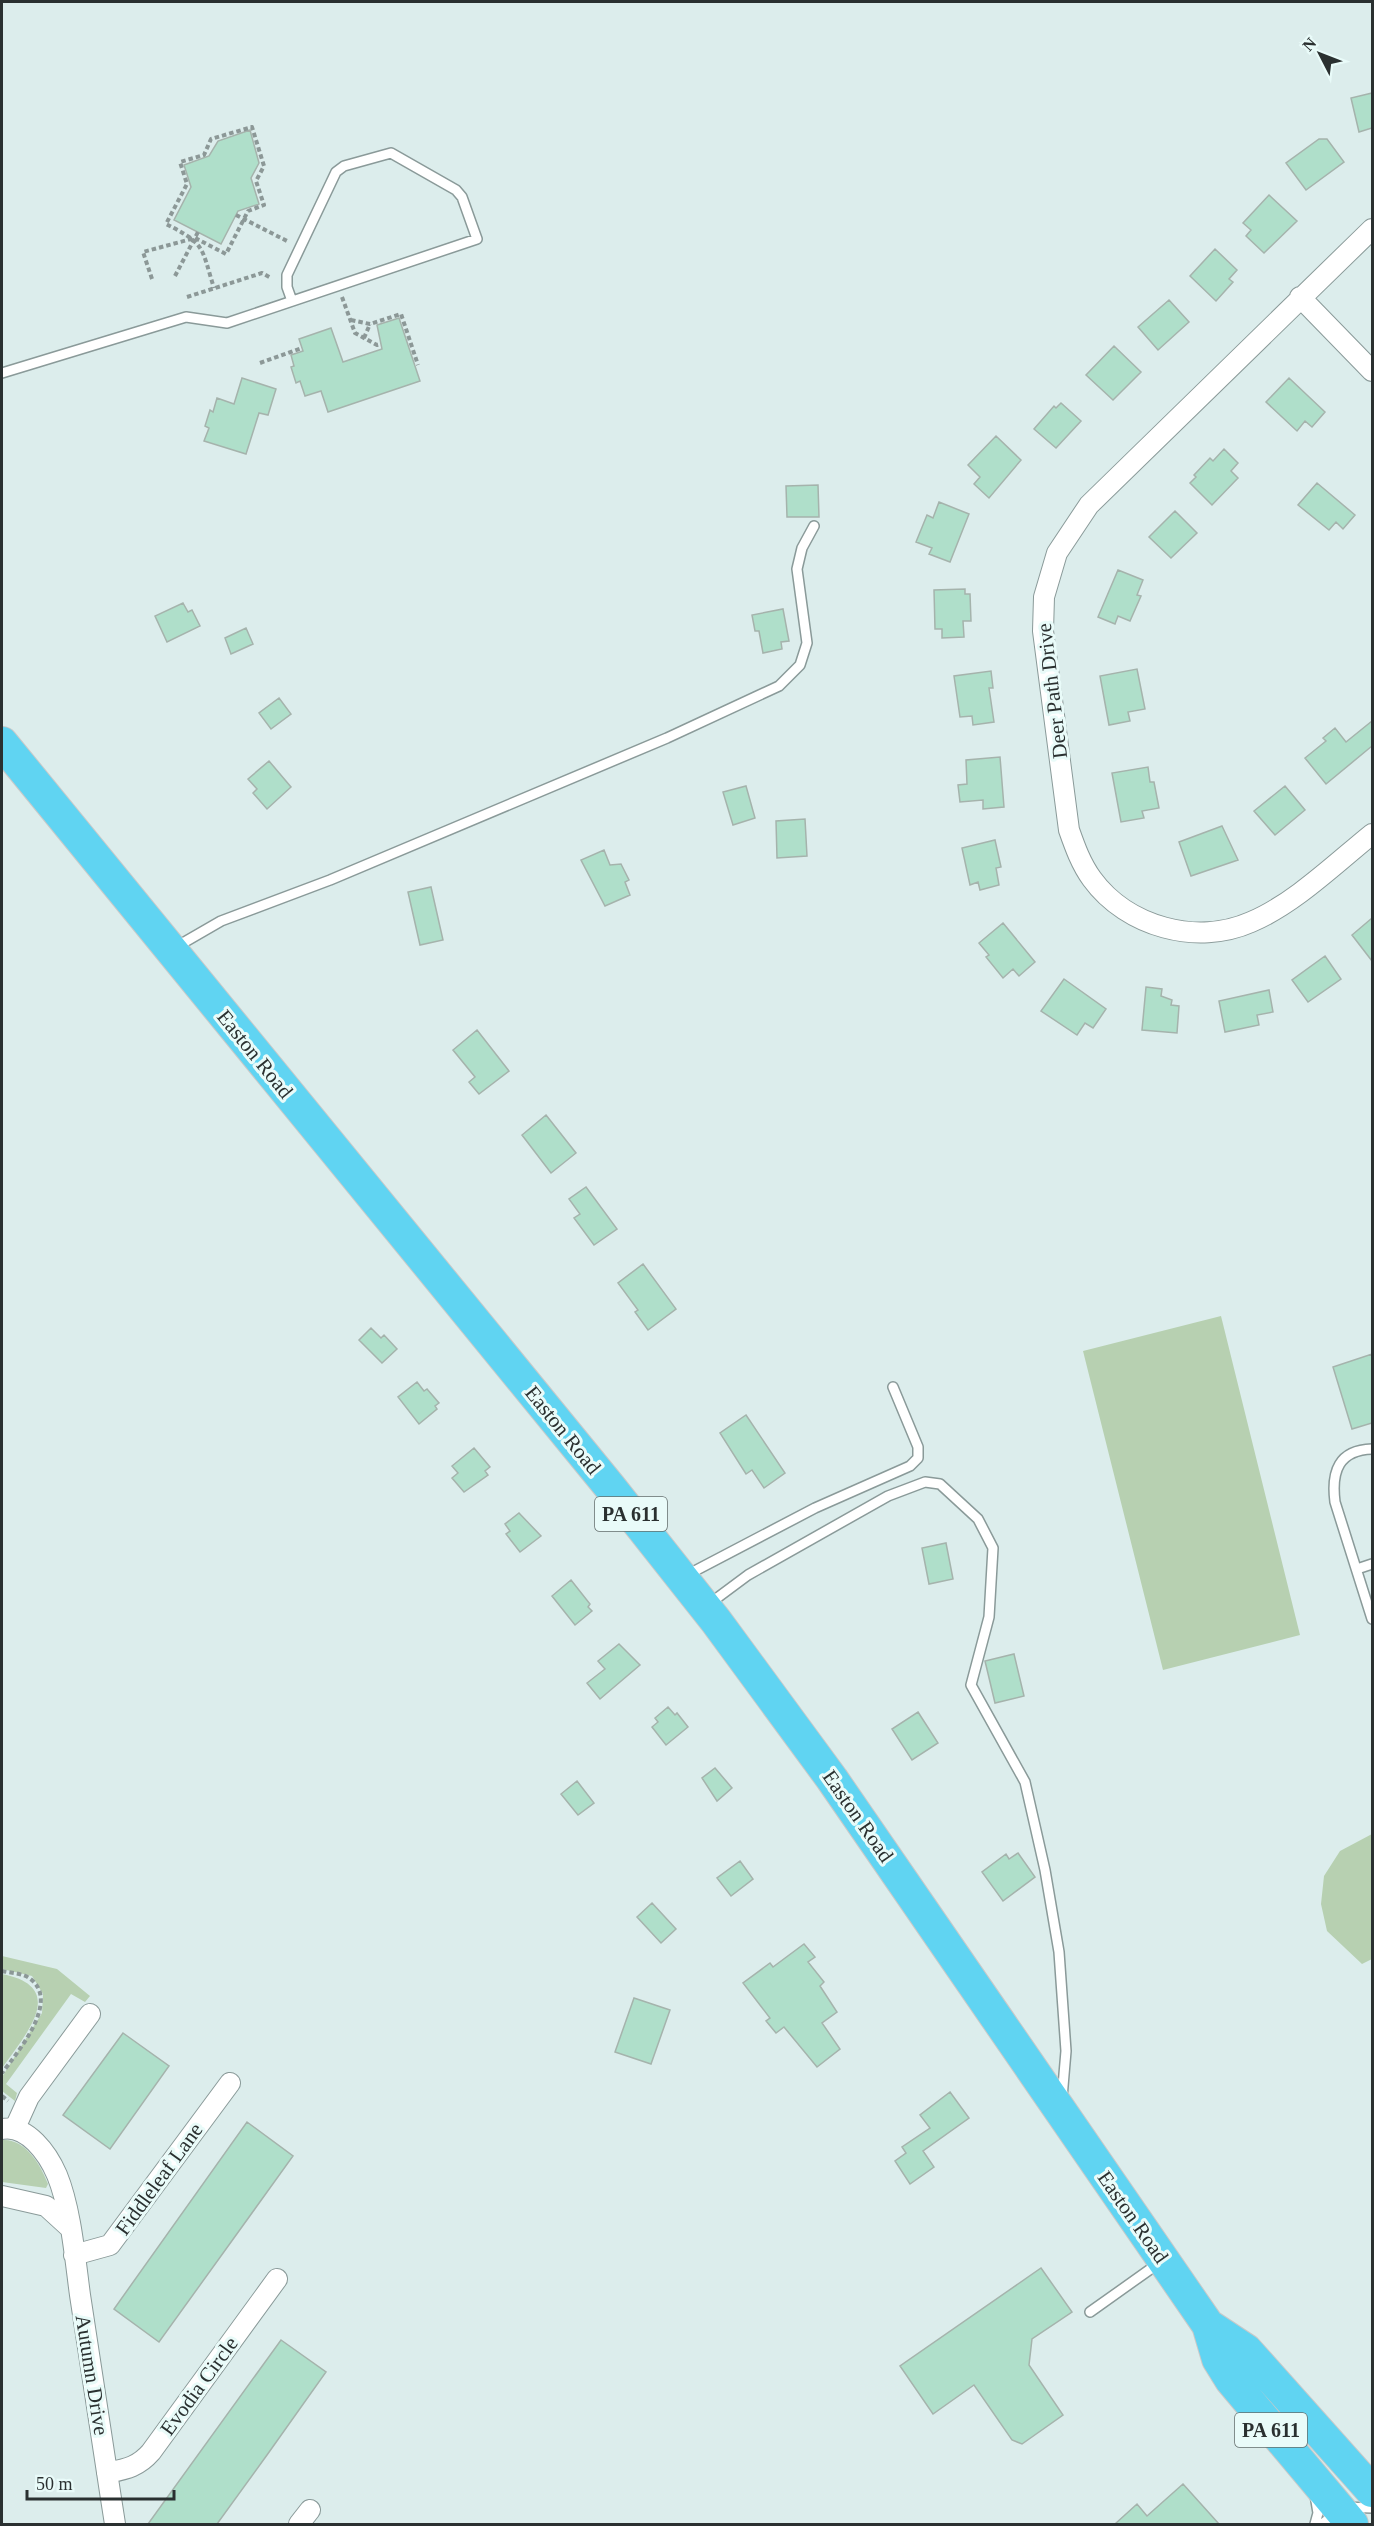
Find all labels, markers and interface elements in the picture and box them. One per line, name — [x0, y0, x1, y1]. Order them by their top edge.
north arrow — [1290, 24, 1350, 84]
text: N — [1299, 34, 1320, 54]
street label: Deer Path Drive — [1032, 622, 1072, 760]
street label: Easton Road — [212, 1005, 298, 1103]
street label: Easton Road — [520, 1381, 606, 1479]
road number: PA 611 — [595, 1497, 667, 1531]
street label: Easton Road — [818, 1765, 899, 1867]
street label: Fiddleleaf Lane — [110, 2118, 208, 2240]
street label: Easton Road — [1093, 2166, 1174, 2268]
street label: Autumn Drive — [71, 2313, 113, 2437]
street label: Evodia Circle — [155, 2332, 243, 2440]
road number: PA 611 — [1235, 2413, 1307, 2447]
scale bar — [27, 2463, 174, 2501]
text: 50 m — [36, 2474, 73, 2494]

